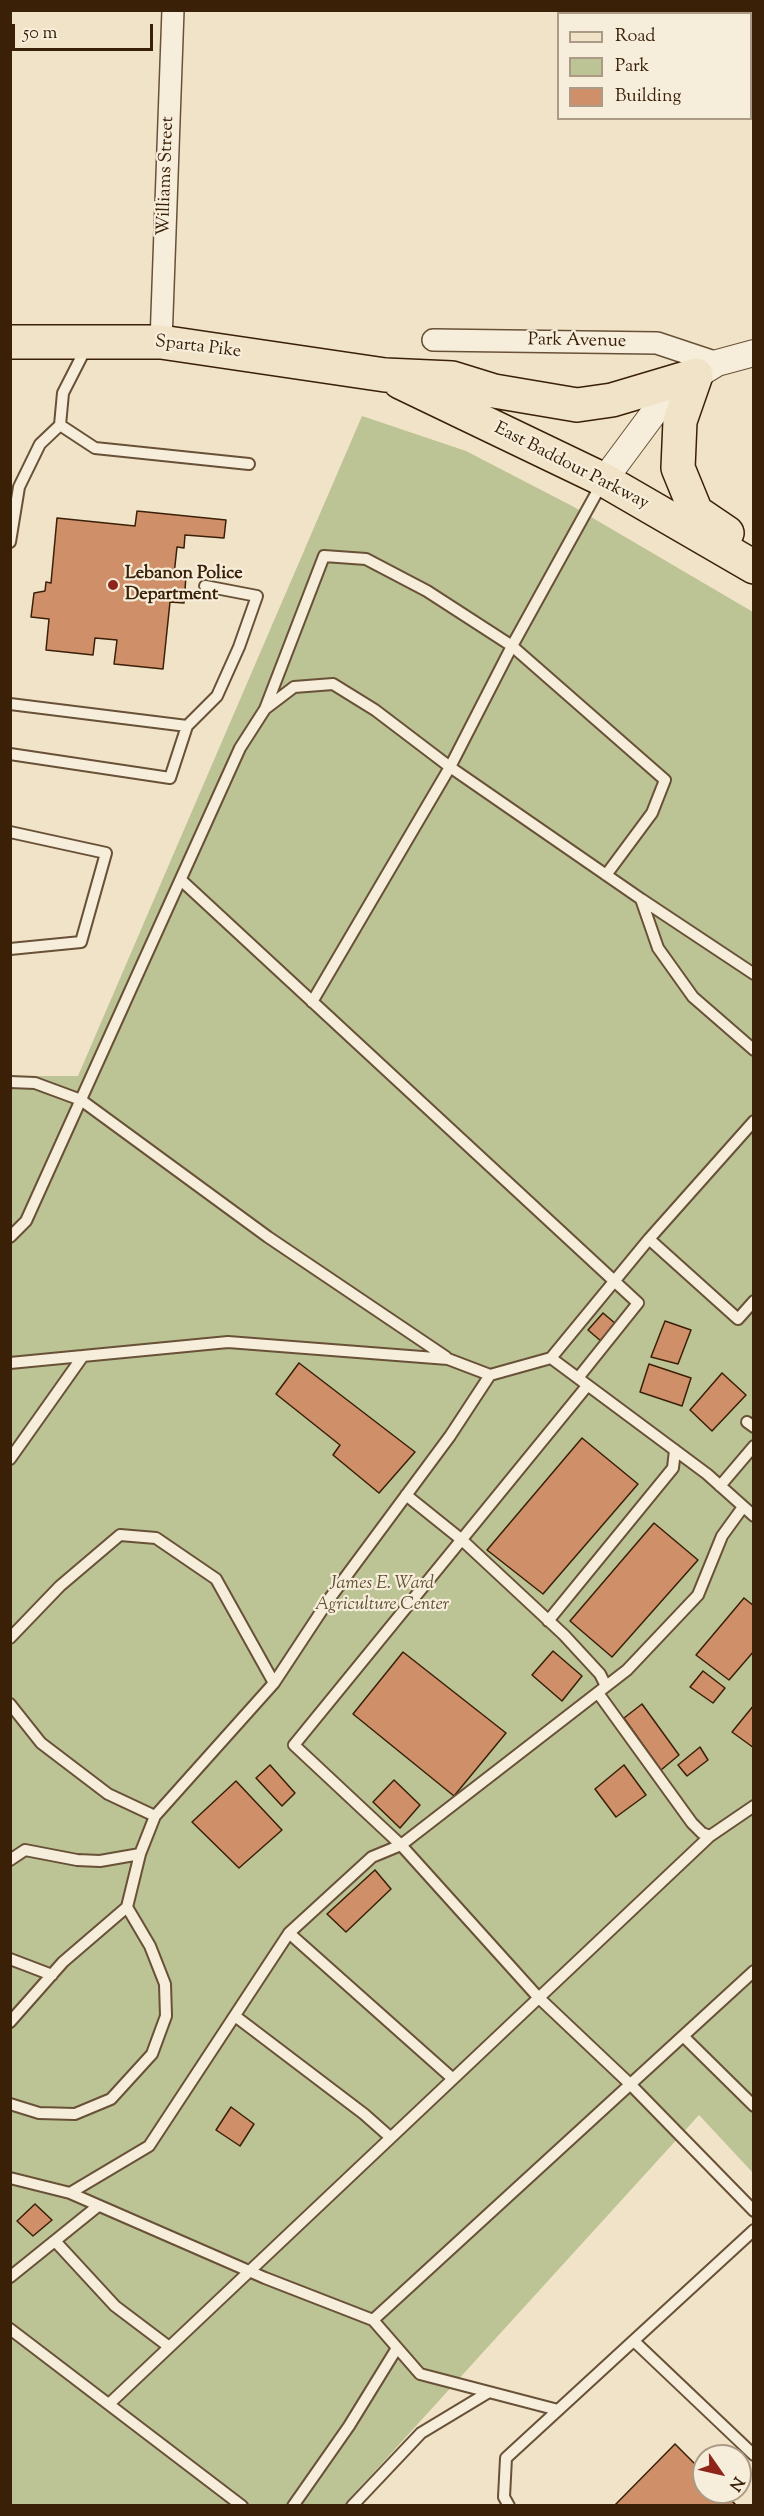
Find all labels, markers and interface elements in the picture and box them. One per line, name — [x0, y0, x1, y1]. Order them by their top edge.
scale bar — [15, 12, 156, 50]
legend — [557, 12, 752, 120]
text: 50 m — [23, 21, 57, 47]
text: Road — [615, 24, 655, 50]
text: Park — [615, 54, 649, 80]
text: Building — [615, 84, 681, 110]
street label: Williams Street — [154, 116, 180, 236]
street label: Park Avenue — [528, 330, 626, 354]
street label: Sparta Pike — [154, 332, 242, 364]
street label: East Baddour Parkway — [490, 419, 652, 515]
place label: Lebanon Police Department — [125, 564, 243, 606]
marker: Lebanon Police Department — [106, 578, 120, 592]
park label: James E. Ward Agriculture Center — [315, 1574, 449, 1616]
north arrow — [692, 2444, 752, 2504]
text: N — [723, 2471, 749, 2495]

